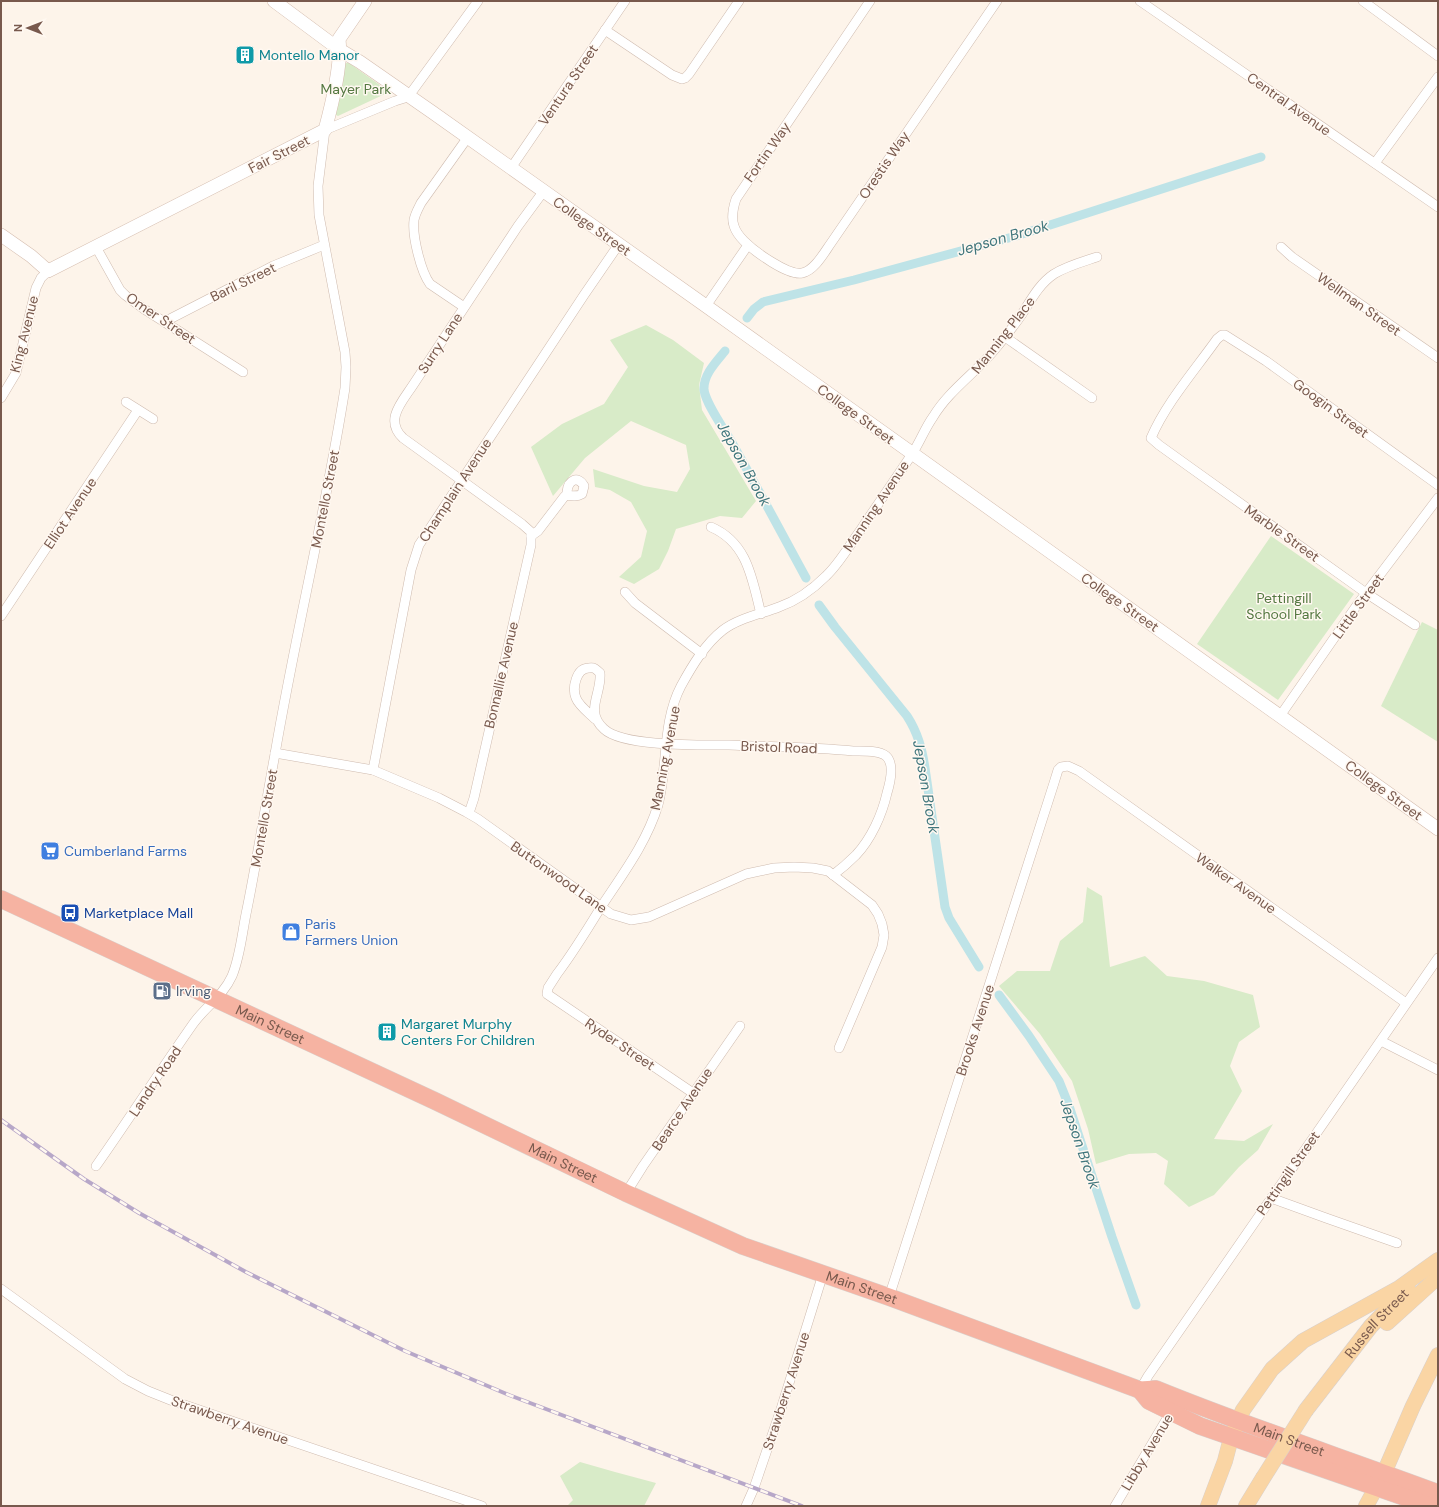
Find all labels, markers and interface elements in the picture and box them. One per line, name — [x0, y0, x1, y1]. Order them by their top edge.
north arrow — [8, 8, 48, 48]
text: N — [11, 24, 25, 32]
street label: Ventura Street — [534, 41, 602, 129]
building icon: Montello Manor — [234, 44, 256, 66]
place label: Montello Manor — [259, 46, 360, 64]
street label: Central Avenue — [1243, 68, 1335, 140]
park label: Mayer Park — [321, 80, 391, 98]
street label: Fortin Way — [740, 118, 794, 186]
street label: Orestis Way — [855, 127, 913, 202]
street label: Fair Street — [245, 131, 313, 177]
street label: College Street — [549, 192, 635, 260]
water label: Jepson Brook — [955, 215, 1051, 261]
street label: Baril Street — [207, 258, 279, 306]
street label: Wellman Street — [1313, 268, 1405, 340]
street label: Omer Street — [123, 288, 199, 348]
street label: Manning Place — [967, 293, 1039, 377]
street label: King Avenue — [6, 294, 42, 374]
street label: Surry Lane — [414, 309, 466, 377]
street label: Googin Street — [1289, 374, 1373, 442]
street label: College Street — [814, 380, 898, 448]
water label: Jepson Brook — [712, 418, 776, 510]
street label: Champlain Avenue — [415, 435, 495, 545]
street label: Montello Street — [307, 449, 343, 549]
street label: Manning Avenue — [839, 457, 913, 555]
street label: Elliot Avenue — [40, 474, 101, 552]
street label: Marble Street — [1241, 500, 1323, 566]
street label: College Street — [1077, 568, 1163, 636]
street label: Little Street — [1328, 570, 1388, 642]
park label: Pettingill School Park — [1246, 589, 1322, 623]
street label: Bonnallie Avenue — [480, 620, 522, 730]
street label: Manning Avenue — [646, 704, 684, 812]
street label: Bristol Road — [740, 737, 818, 757]
water label: Jepson Brook — [908, 739, 944, 835]
street label: College Street — [1342, 756, 1426, 824]
street label: Montello Street — [247, 768, 281, 868]
street label: Buttonwood Lane — [507, 837, 611, 917]
supermarket icon: Cumberland Farms — [39, 840, 61, 862]
place label: Cumberland Farms — [64, 842, 187, 860]
street label: Walker Avenue — [1192, 848, 1280, 918]
bus stop icon: Marketplace Mall — [59, 902, 81, 924]
place label: Marketplace Mall — [84, 904, 193, 922]
place label: Paris Farmers Union — [305, 915, 398, 949]
shop icon: Paris Farmers Union — [280, 921, 302, 943]
fuel station icon: Irving — [151, 980, 173, 1002]
place label: Irving — [176, 982, 211, 1000]
street label: Brooks Avenue — [952, 982, 998, 1078]
street label: Main Street — [233, 1000, 308, 1048]
street label: Ryder Street — [581, 1014, 659, 1074]
place label: Margaret Murphy Centers For Children — [401, 1015, 535, 1049]
building icon: Margaret Murphy Centers For Children — [376, 1021, 398, 1043]
street label: Landry Road — [125, 1042, 185, 1120]
street label: Bearce Avenue — [648, 1064, 716, 1154]
water label: Jepson Brook — [1055, 1096, 1105, 1192]
street label: Pettingill Street — [1252, 1127, 1324, 1219]
street label: Main Street — [526, 1139, 601, 1187]
street label: Main Street — [824, 1267, 900, 1308]
street label: Russell Street — [1340, 1284, 1413, 1362]
street label: Strawberry Avenue — [758, 1330, 814, 1452]
street label: Strawberry Avenue — [169, 1391, 291, 1449]
street label: Libby Avenue — [1117, 1410, 1177, 1494]
street label: Main Street — [1251, 1418, 1327, 1460]

